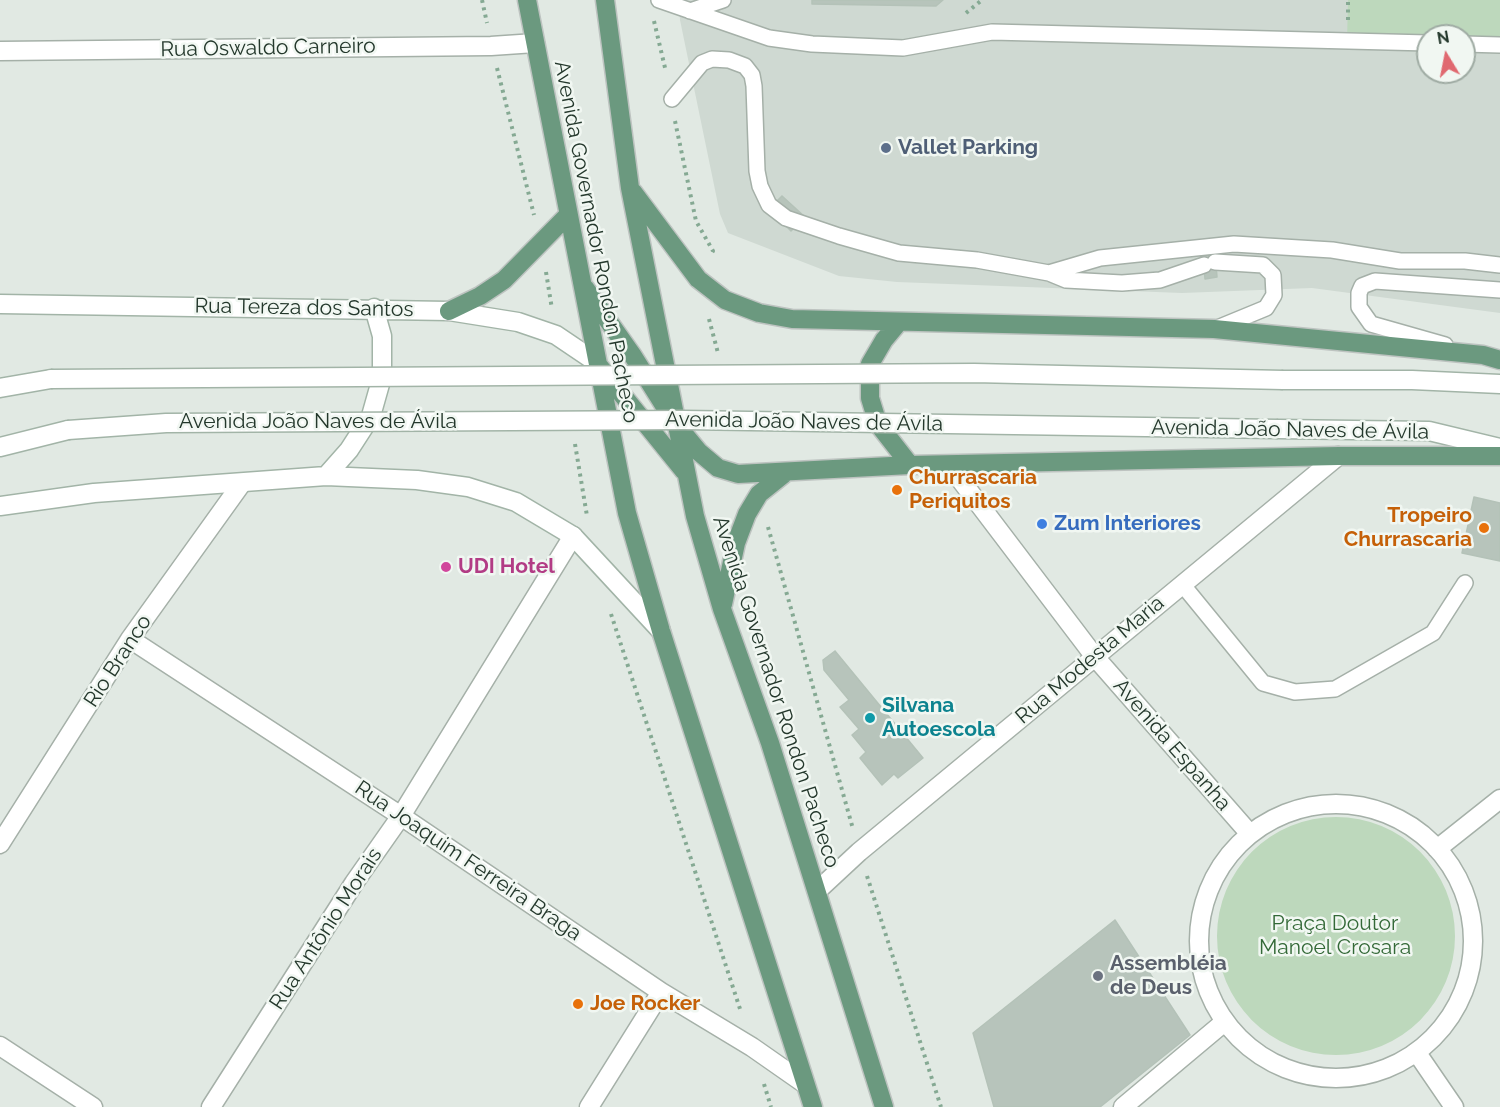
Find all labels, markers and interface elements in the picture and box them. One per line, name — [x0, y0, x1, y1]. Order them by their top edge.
north arrow — [1416, 24, 1476, 84]
text: N — [1435, 27, 1451, 48]
street label: Rua Oswaldo Carneiro — [160, 34, 376, 62]
street label: Avenida Governador Rondon Pacheco — [548, 59, 644, 425]
place label: Vallet Parking — [898, 135, 1038, 161]
marker: Vallet Parking — [879, 141, 893, 155]
street label: Rua Tereza dos Santos — [194, 293, 414, 323]
street label: Avenida João Naves de Ávila — [665, 407, 943, 437]
street label: Avenida João Naves de Ávila — [179, 409, 457, 435]
street label: Avenida João Naves de Ávila — [1151, 415, 1429, 445]
place label: Churrascaria Periquitos — [909, 465, 1037, 515]
marker: Churrascaria Periquitos — [890, 483, 904, 497]
place label: Tropeiro Churrascaria — [1344, 503, 1472, 553]
place label: Zum Interiores — [1054, 511, 1201, 537]
street label: Avenida Governador Rondon Pacheco — [707, 513, 845, 871]
marker: Zum Interiores — [1035, 517, 1049, 531]
marker: Tropeiro Churrascaria — [1477, 521, 1491, 535]
place label: UDI Hotel — [458, 554, 555, 580]
marker: UDI Hotel — [439, 560, 453, 574]
street label: Rua Modesta Maria — [1011, 591, 1169, 729]
street label: Rio Branco — [79, 610, 157, 712]
street label: Avenida Espanha — [1108, 674, 1236, 816]
place label: Silvana Autoescola — [882, 693, 996, 743]
marker: Silvana Autoescola — [863, 711, 877, 725]
street label: Rua Joaquim Ferreira Braga — [350, 776, 586, 946]
street label: Rua Antônio Morais — [264, 844, 388, 1014]
park label: Praça Doutor Manoel Crosara — [1259, 911, 1411, 961]
place label: Assembléia de Deus — [1110, 951, 1227, 1001]
marker: Assembléia de Deus — [1091, 969, 1105, 983]
place label: Joe Rocker — [590, 991, 700, 1017]
marker: Joe Rocker — [571, 997, 585, 1011]

